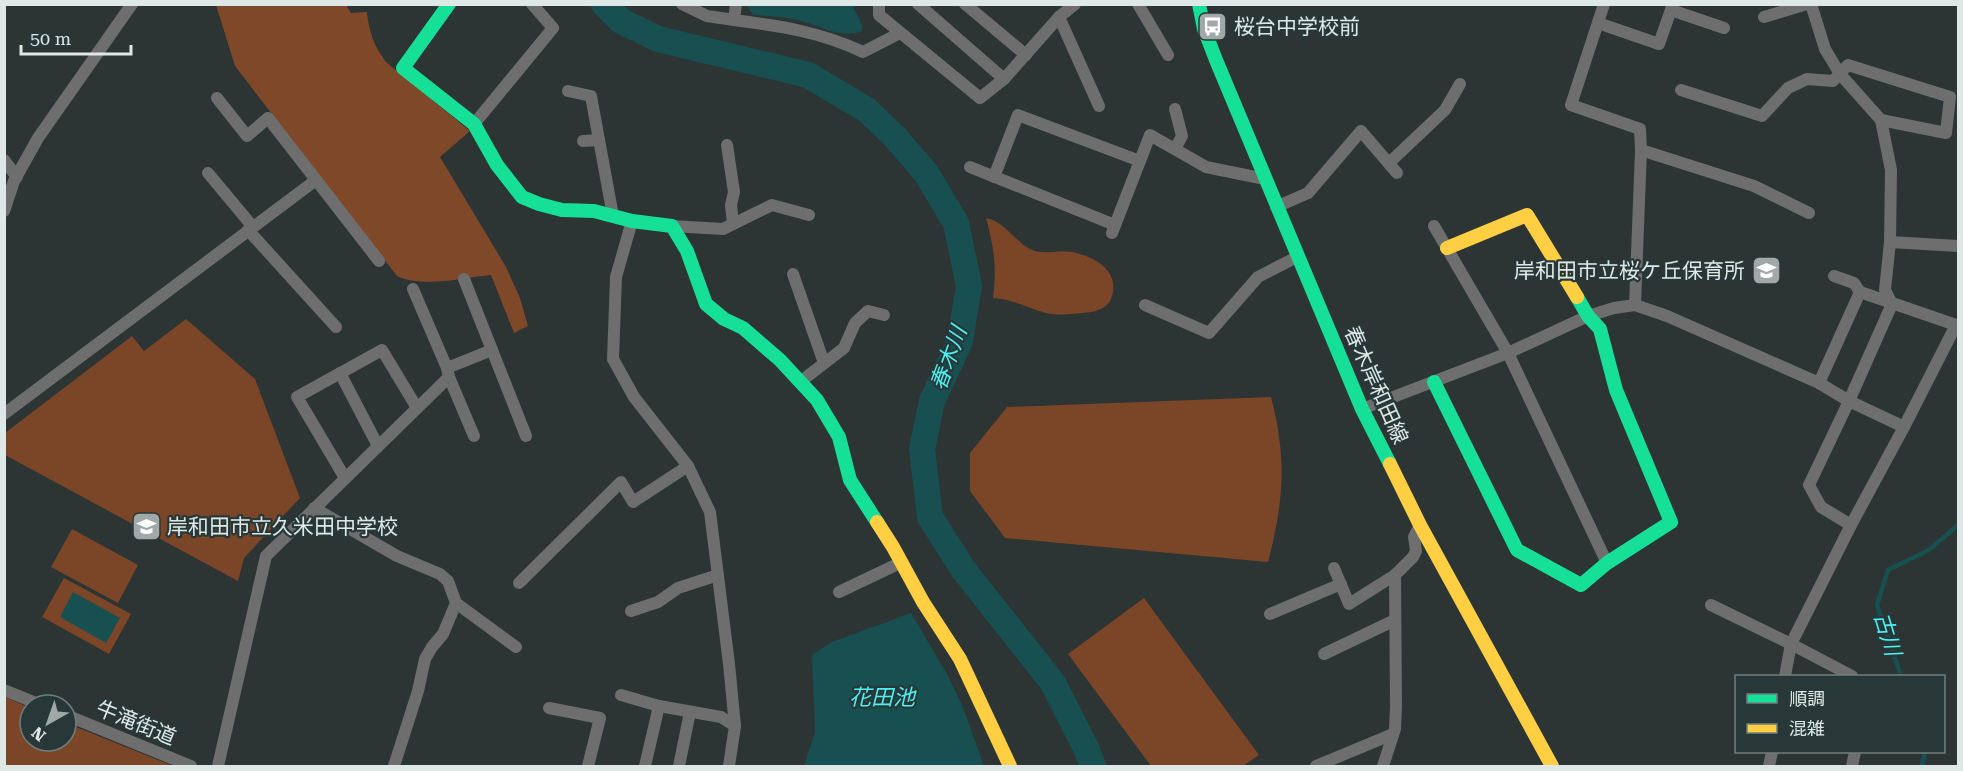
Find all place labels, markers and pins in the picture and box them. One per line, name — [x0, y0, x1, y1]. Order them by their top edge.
bus stop icon: 桜台中学校前 — [1197, 11, 1229, 43]
place label: 桜台中学校前 — [1234, 15, 1360, 39]
school or university icon: 岸和田市立桜ケ丘保育所 — [1750, 255, 1782, 287]
place label: 岸和田市立桜ケ丘保育所 — [1514, 259, 1745, 283]
school or university icon: 岸和田市立久米田中学校 — [130, 511, 162, 543]
place label: 岸和田市立久米田中学校 — [167, 515, 398, 539]

